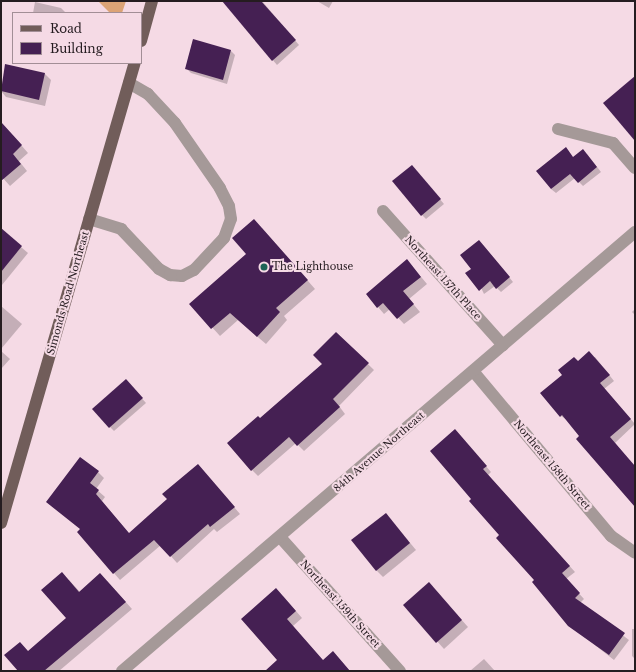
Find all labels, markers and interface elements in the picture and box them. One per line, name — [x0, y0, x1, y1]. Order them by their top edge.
legend — [12, 12, 142, 64]
text: Road — [50, 21, 82, 36]
text: Building — [50, 41, 103, 56]
street label: Simonds Road Northeast — [45, 230, 91, 356]
street label: Northeast 157th Place — [402, 234, 484, 322]
place label: The Lighthouse — [272, 261, 353, 273]
marker: The Lighthouse — [259, 262, 269, 272]
street label: 84th Avenue Northeast — [331, 409, 427, 495]
street label: Northeast 158th Street — [511, 418, 593, 512]
street label: Northeast 159th Street — [298, 558, 382, 650]

